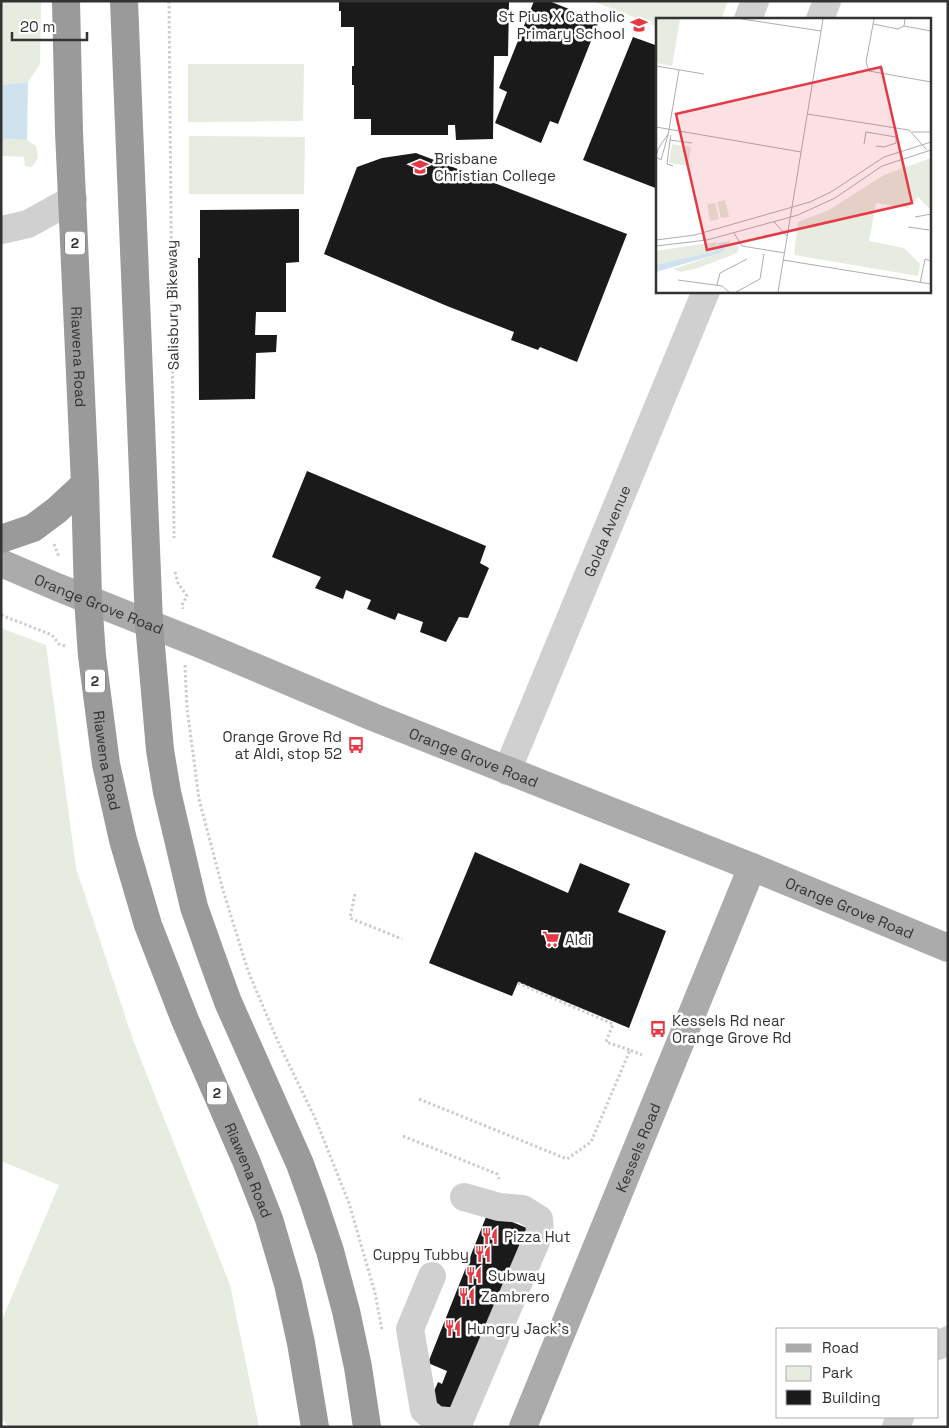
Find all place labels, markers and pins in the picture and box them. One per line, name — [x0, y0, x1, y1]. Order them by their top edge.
place label: St Pius X Catholic Primary School — [499, 7, 625, 43]
school or university icon: St Pius X Catholic Primary School — [629, 15, 649, 35]
place label: Brisbane Christian College — [434, 149, 556, 185]
school or university icon: Brisbane Christian College — [410, 157, 430, 177]
place label: Orange Grove Rd at Aldi, stop 52 — [222, 727, 342, 763]
bus stop icon: Orange Grove Rd at Aldi, stop 52 — [346, 735, 366, 755]
supermarket icon: Aldi — [541, 929, 561, 949]
place label: Aldi — [565, 930, 591, 949]
place label: Kessels Rd near Orange Grove Rd — [672, 1011, 792, 1047]
bus stop icon: Kessels Rd near Orange Grove Rd — [648, 1019, 668, 1039]
restaurant icon: Pizza Hut — [480, 1226, 500, 1246]
place label: Pizza Hut — [504, 1227, 571, 1246]
restaurant icon: Cuppy Tubby — [473, 1244, 493, 1264]
place label: Cuppy Tubby — [373, 1245, 469, 1264]
restaurant icon: Subway — [464, 1265, 484, 1285]
place label: Subway — [488, 1266, 545, 1285]
restaurant icon: Zambrero — [457, 1286, 477, 1306]
place label: Zambrero — [481, 1287, 550, 1306]
restaurant icon: Hungry Jack's — [443, 1318, 463, 1338]
place label: Hungry Jack's — [467, 1319, 569, 1338]

